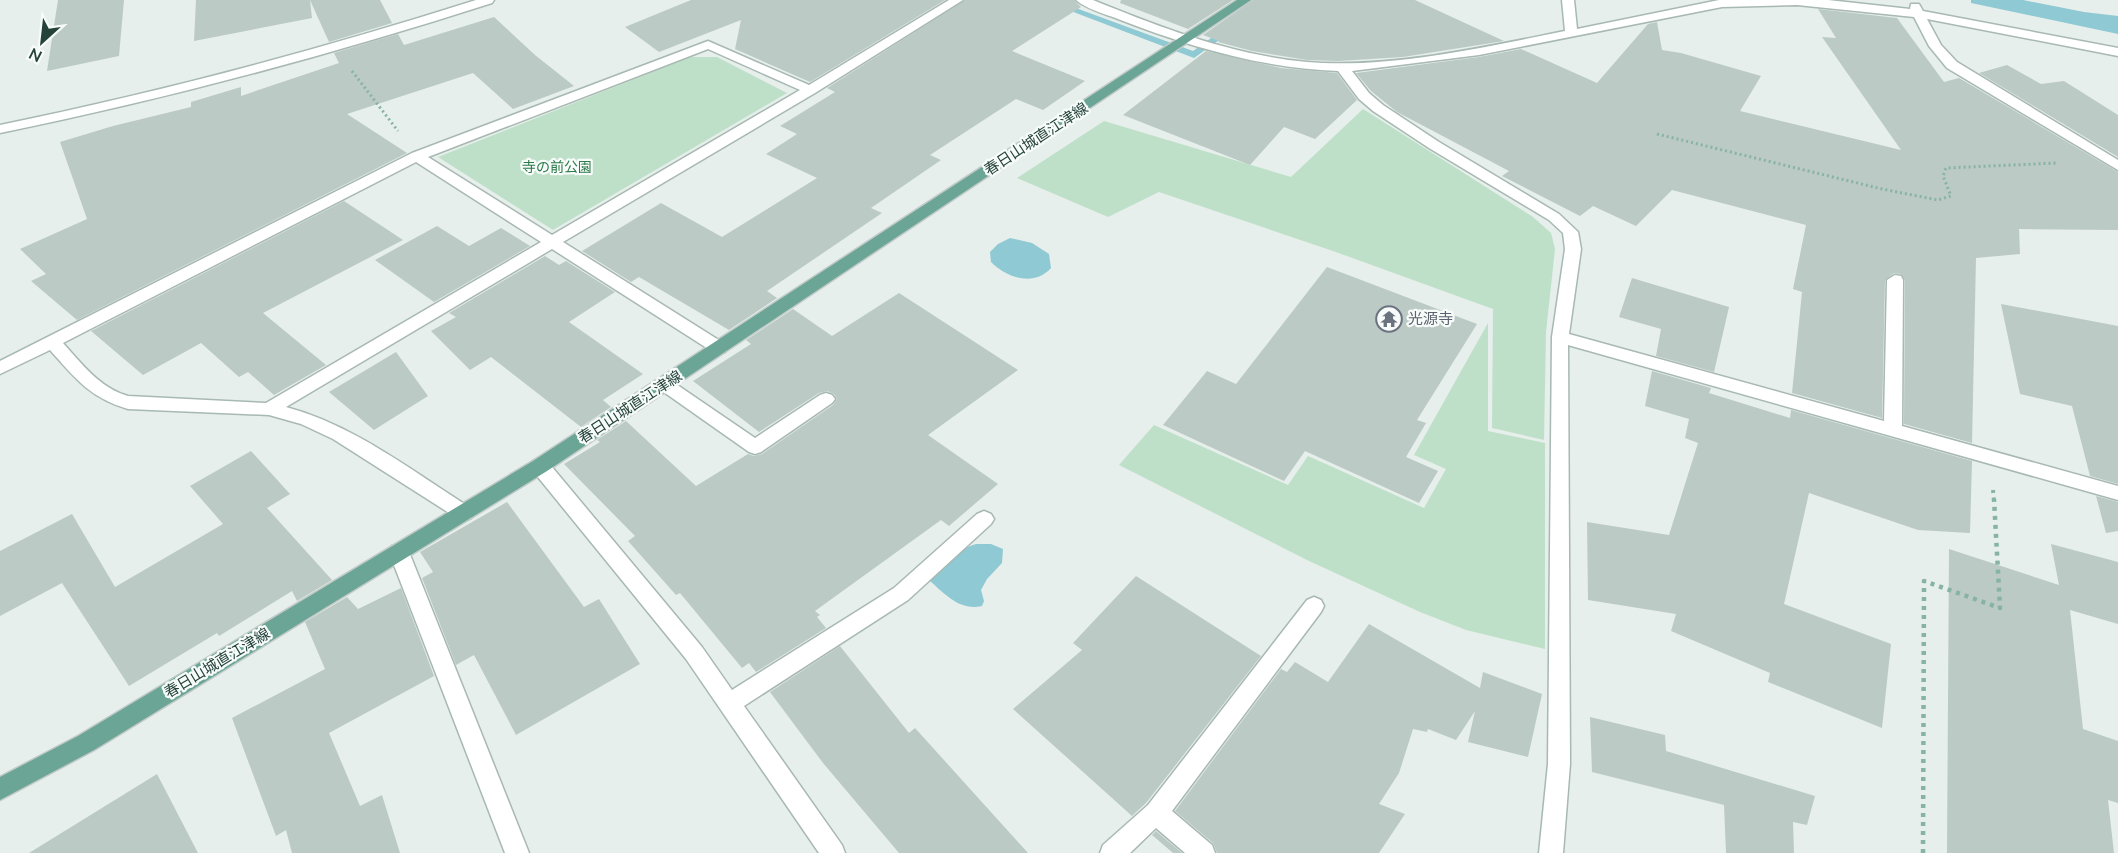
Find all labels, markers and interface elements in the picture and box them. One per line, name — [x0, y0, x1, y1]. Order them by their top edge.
north arrow — [12, 12, 72, 72]
text: N — [25, 42, 46, 67]
street label: 春日山城直江津線 — [980, 98, 1092, 180]
park label: 寺の前公園 — [522, 158, 592, 177]
temple icon: 光源寺 — [1374, 304, 1404, 334]
place label: 光源寺 — [1408, 309, 1453, 329]
street label: 春日山城直江津線 — [574, 366, 686, 448]
street label: 春日山城直江津線 — [160, 624, 274, 702]

